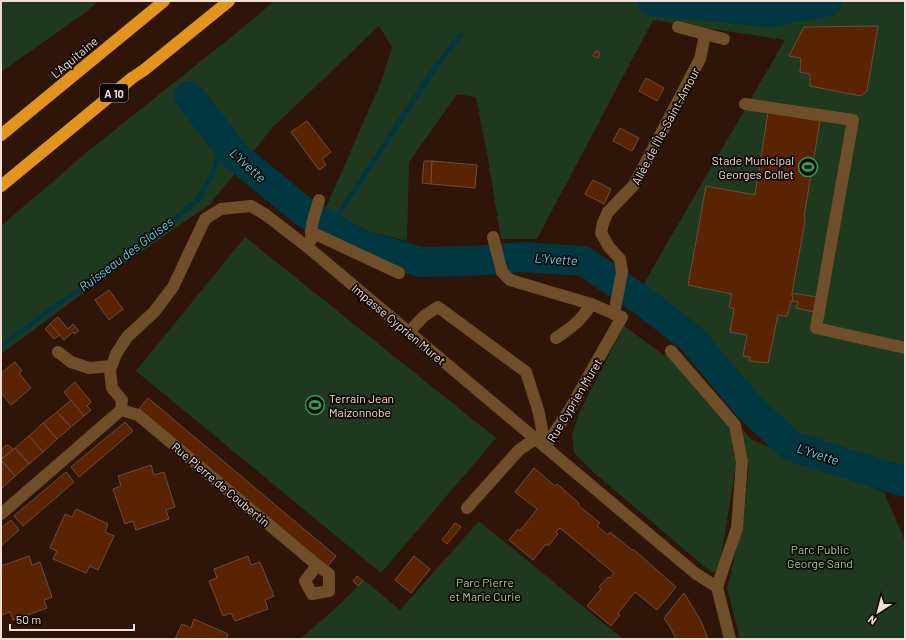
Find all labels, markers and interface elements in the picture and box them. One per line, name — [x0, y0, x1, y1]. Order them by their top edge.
street label: L'Aquitaine — [48, 33, 100, 81]
street label: Allée de l'Île-Saint-Amour — [628, 64, 702, 187]
road number: A 10 — [100, 84, 128, 102]
water label: L'Yvette — [227, 145, 270, 186]
place label: Stade Municipal Georges Collet — [712, 153, 794, 181]
sports icon: Stade Municipal Georges Collet — [797, 156, 819, 178]
water label: Ruisseau des Glaises — [76, 213, 176, 295]
water label: L'Yvette — [534, 250, 578, 269]
street label: Impasse Cyprien Muret — [349, 281, 449, 367]
street label: Rue Cyprien Muret — [544, 356, 604, 444]
place label: Terrain Jean Maizonnobe — [329, 391, 394, 419]
sports icon: Terrain Jean Maizonnobe — [304, 394, 326, 416]
street label: Rue Pierre de Coubertin — [169, 439, 273, 529]
water label: L'Yvette — [795, 440, 841, 468]
park label: Parc Public George Sand — [787, 542, 853, 570]
park label: Parc Pierre et Marie Curie — [449, 575, 521, 603]
north arrow — [858, 592, 898, 632]
scale bar — [10, 606, 134, 632]
text: 50 m — [16, 612, 41, 626]
text: N — [865, 613, 879, 628]

